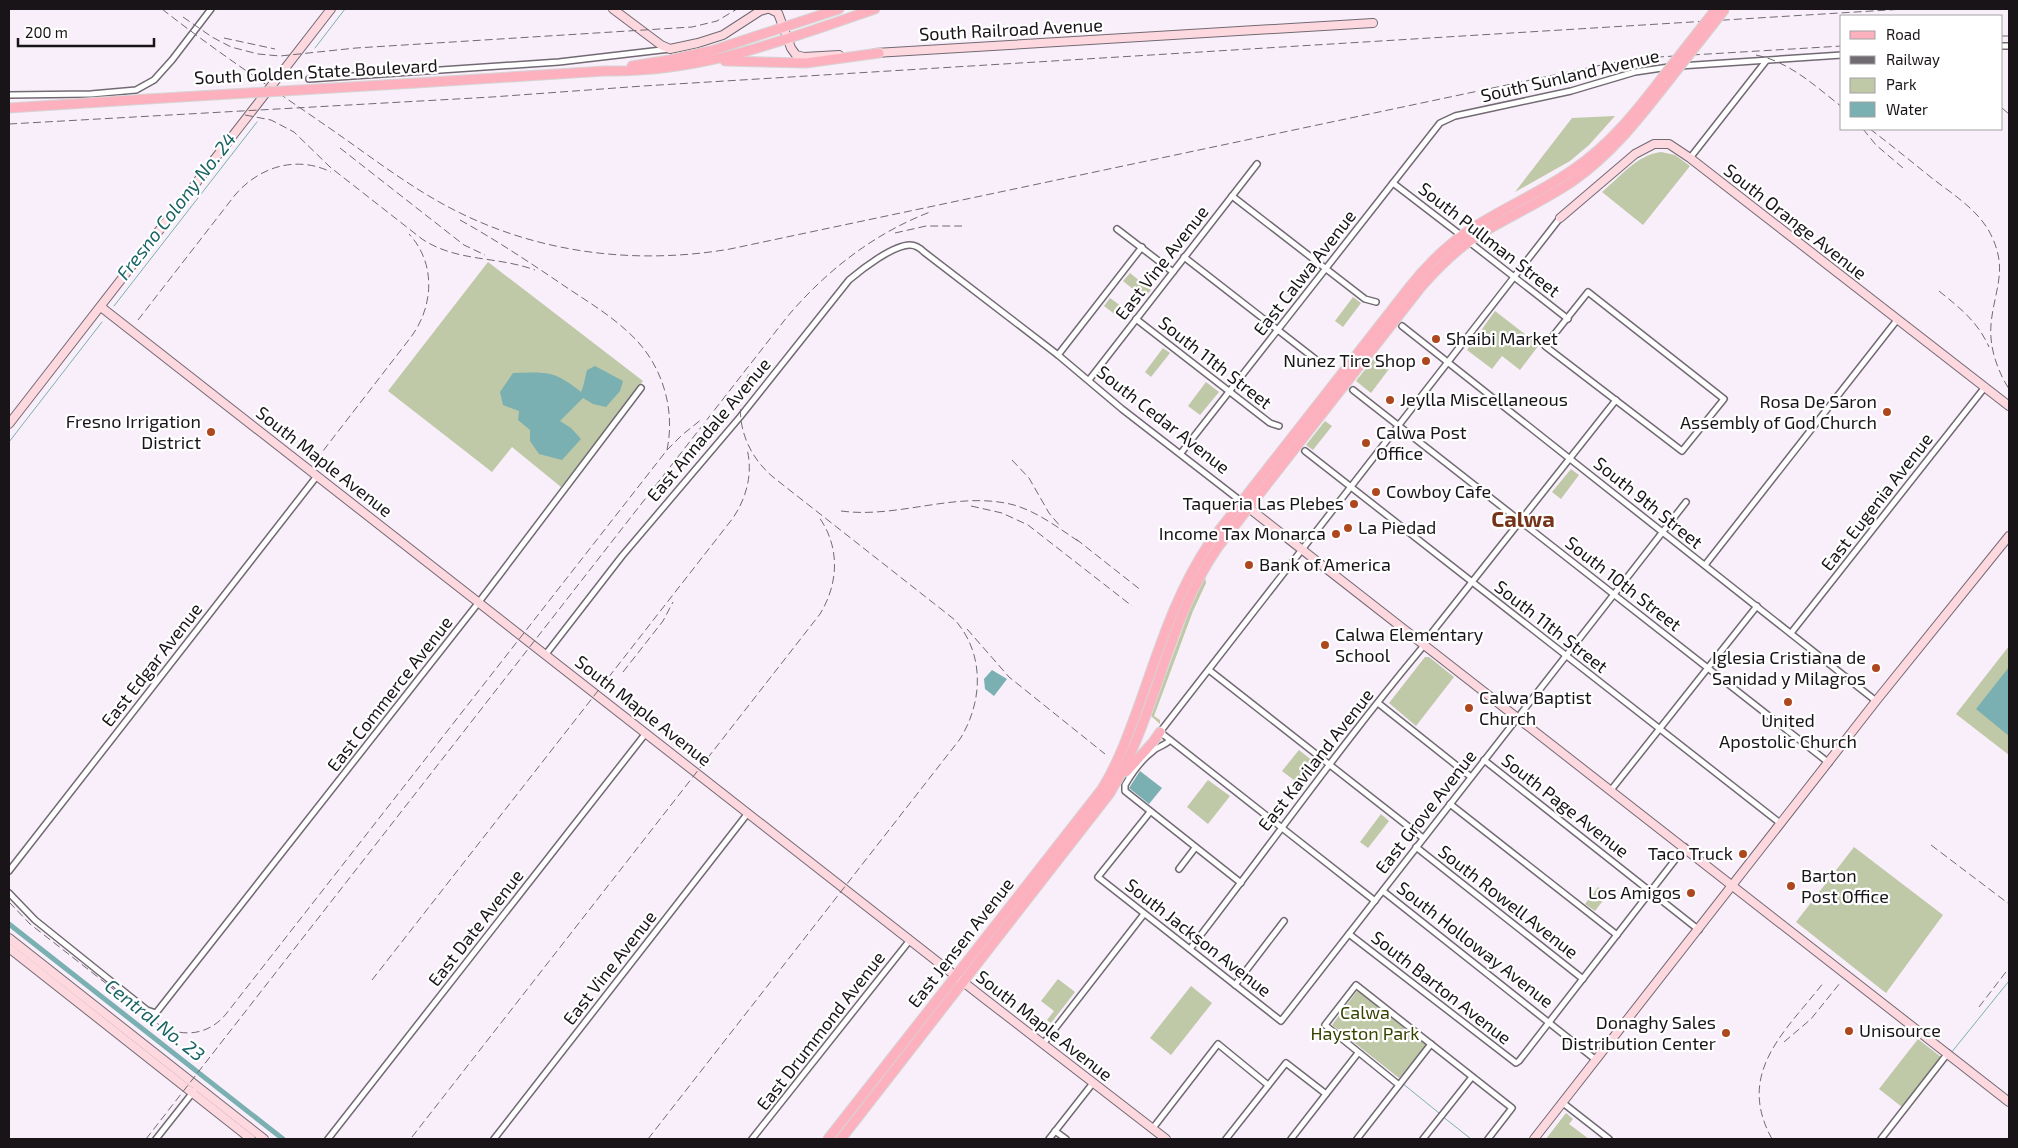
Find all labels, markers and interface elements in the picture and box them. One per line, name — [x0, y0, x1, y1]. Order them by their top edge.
street label: South Railroad Avenue — [918, 13, 1103, 45]
scale bar — [18, 15, 154, 47]
legend — [1840, 15, 2003, 130]
text: 200 m — [25, 23, 68, 41]
text: Road — [1886, 25, 1921, 43]
street label: South Sunland Avenue — [1478, 44, 1661, 106]
text: Railway — [1886, 50, 1940, 68]
street label: South Golden State Boulevard — [194, 54, 438, 88]
text: Park — [1886, 75, 1917, 93]
text: Water — [1886, 100, 1928, 118]
water label: Fresno Colony No. 24 — [111, 127, 241, 285]
street label: South Orange Avenue — [1720, 159, 1871, 284]
street label: South Pullman Street — [1414, 177, 1565, 301]
street label: East Vine Avenue — [1110, 201, 1213, 324]
street label: East Calwa Avenue — [1248, 205, 1360, 340]
street label: South 11th Street — [1155, 311, 1277, 413]
place label: Shaibi Market — [1446, 327, 1558, 349]
marker: Shaibi Market — [1430, 333, 1442, 345]
place label: Nunez Tire Shop — [1283, 349, 1416, 371]
street label: East Annadale Avenue — [642, 353, 775, 506]
marker: Nunez Tire Shop — [1420, 355, 1432, 367]
street label: South Cedar Avenue — [1093, 360, 1235, 478]
place label: Jeylla Miscellaneous — [1400, 388, 1568, 410]
place label: Rosa De Saron Assembly of God Church — [1680, 390, 1877, 433]
marker: Jeylla Miscellaneous — [1384, 394, 1396, 406]
street label: South Maple Avenue — [252, 401, 397, 521]
marker: Rosa De Saron Assembly of God Church — [1881, 406, 1893, 418]
place label: Fresno Irrigation District — [66, 410, 201, 453]
place label: Calwa Post Office — [1376, 421, 1467, 464]
marker: Fresno Irrigation District — [205, 426, 217, 438]
street label: East Eugenia Avenue — [1816, 428, 1937, 575]
marker: Calwa Post Office — [1360, 437, 1372, 449]
street label: South 9th Street — [1590, 452, 1708, 553]
place label: Cowboy Cafe — [1386, 480, 1491, 502]
marker: Cowboy Cafe — [1370, 486, 1382, 498]
place label: Taqueria Las Plebes — [1183, 492, 1344, 514]
marker: Taqueria Las Plebes — [1348, 498, 1360, 510]
district label: Calwa — [1491, 505, 1555, 531]
place label: La Piedad — [1358, 516, 1436, 538]
place label: Income Tax Monarca — [1159, 522, 1326, 544]
marker: La Piedad — [1342, 522, 1354, 534]
marker: Income Tax Monarca — [1330, 528, 1342, 540]
street label: South 10th Street — [1561, 531, 1686, 635]
place label: Bank of America — [1259, 553, 1391, 575]
marker: Bank of America — [1243, 559, 1255, 571]
street label: South 11th Street — [1491, 575, 1613, 677]
street label: East Edgar Avenue — [96, 598, 206, 731]
street label: East Commerce Avenue — [322, 611, 457, 775]
place label: Calwa Elementary School — [1335, 623, 1484, 666]
marker: Calwa Elementary School — [1319, 639, 1331, 651]
place label: Iglesia Cristiana de Sanidad y Milagros — [1712, 646, 1866, 689]
street label: South Maple Avenue — [571, 650, 716, 770]
marker: Iglesia Cristiana de Sanidad y Milagros — [1870, 662, 1882, 674]
street label: East Kaviland Avenue — [1253, 684, 1378, 835]
place label: Calwa Baptist Church — [1479, 686, 1592, 729]
marker: United Apostolic Church — [1782, 696, 1794, 708]
marker: Calwa Baptist Church — [1463, 702, 1475, 714]
place label: United Apostolic Church — [1719, 709, 1857, 752]
street label: East Grove Avenue — [1370, 745, 1480, 878]
street label: South Page Avenue — [1497, 749, 1634, 862]
street label: South Rowell Avenue — [1434, 840, 1583, 963]
place label: Taco Truck — [1648, 842, 1733, 864]
marker: Taco Truck — [1737, 848, 1749, 860]
place label: Barton Post Office — [1801, 864, 1889, 907]
street label: East Date Avenue — [423, 865, 528, 990]
street label: East Jensen Avenue — [903, 873, 1018, 1012]
street label: South Jackson Avenue — [1121, 873, 1276, 1001]
street label: South Holloway Avenue — [1393, 876, 1558, 1012]
marker: Barton Post Office — [1785, 880, 1797, 892]
place label: Los Amigos — [1588, 881, 1681, 903]
marker: Los Amigos — [1685, 887, 1697, 899]
street label: East Vine Avenue — [558, 906, 661, 1029]
street label: South Barton Avenue — [1367, 926, 1516, 1049]
street label: East Drummond Avenue — [751, 946, 889, 1114]
street label: South Maple Avenue — [972, 965, 1117, 1085]
water label: Central No. 23 — [101, 974, 210, 1066]
park label: Calwa Hayston Park — [1311, 1001, 1419, 1044]
place label: Donaghy Sales Distribution Center — [1561, 1011, 1716, 1054]
place label: Unisource — [1859, 1019, 1941, 1041]
marker: Unisource — [1843, 1025, 1855, 1037]
marker: Donaghy Sales Distribution Center — [1720, 1027, 1732, 1039]

